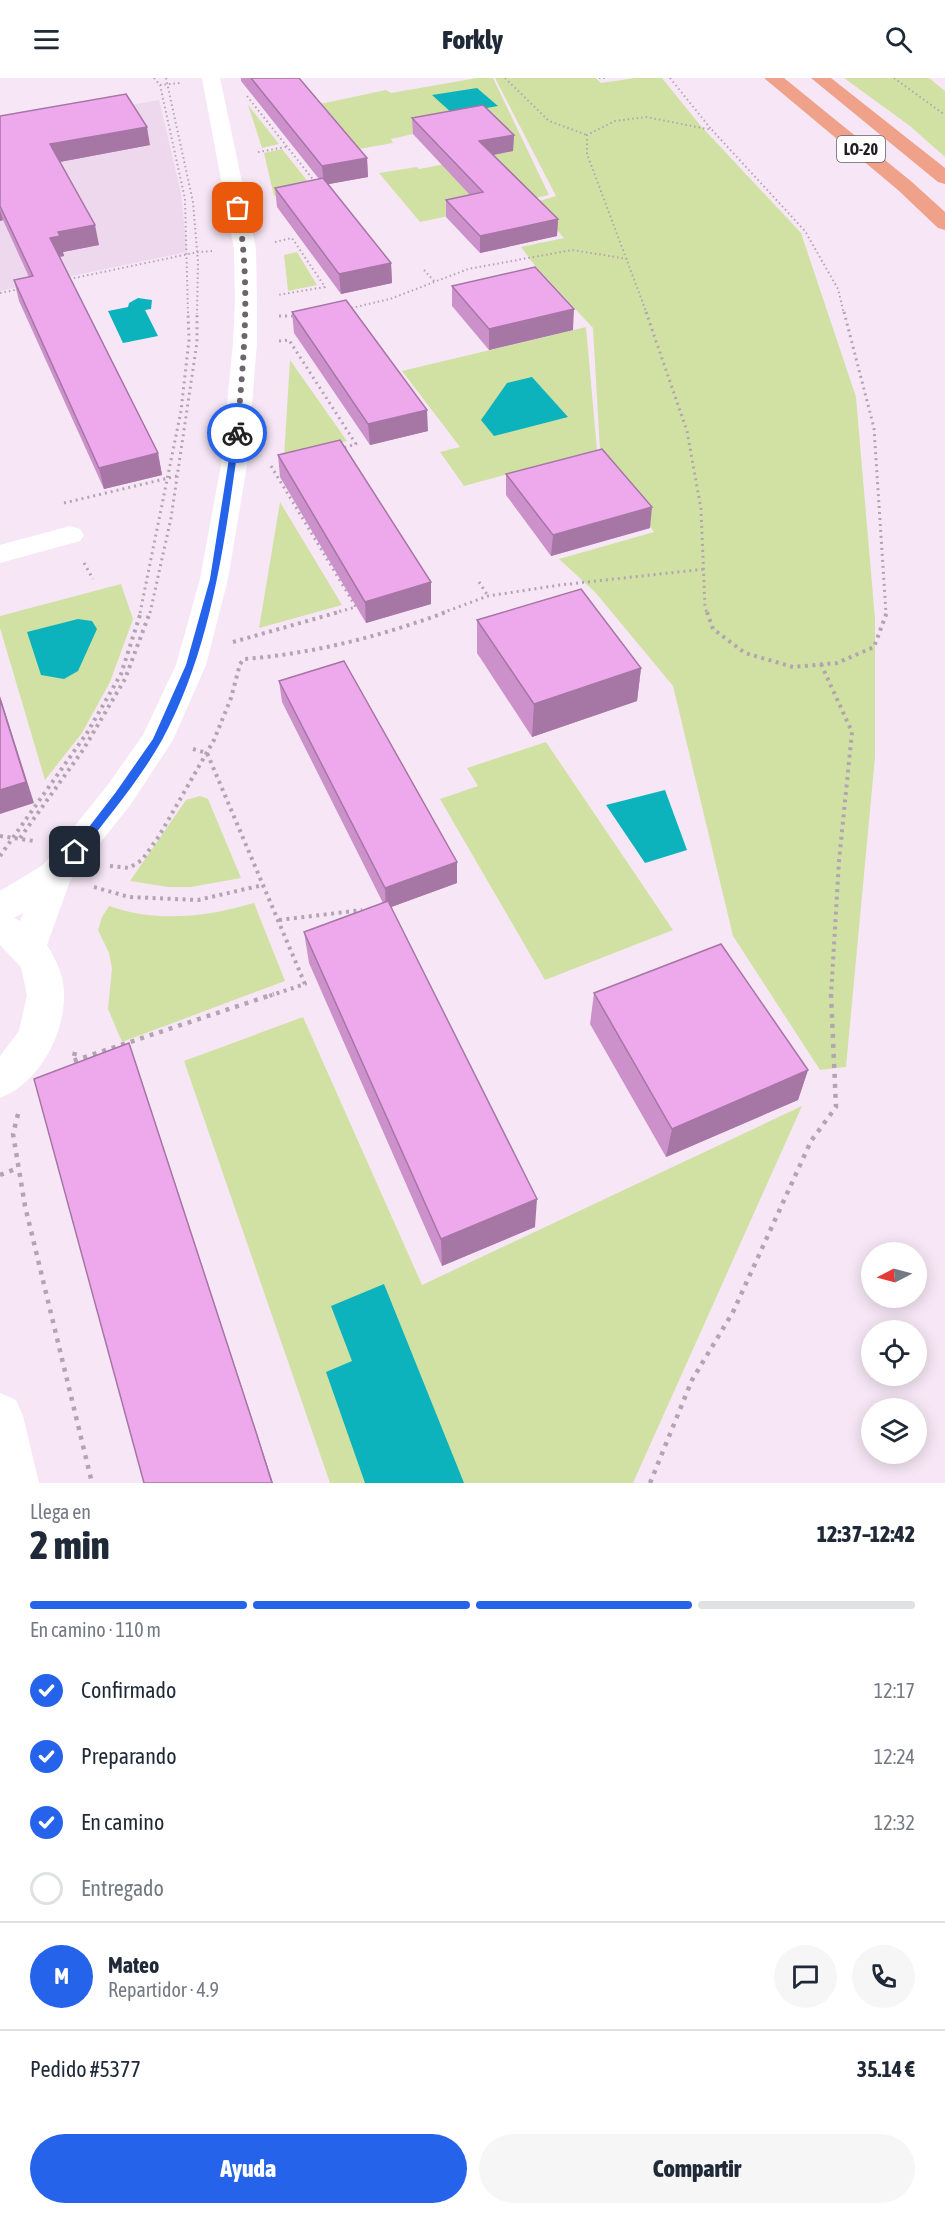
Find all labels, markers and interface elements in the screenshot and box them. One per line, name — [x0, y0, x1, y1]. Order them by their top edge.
icon: menu — [30, 23, 63, 56]
icon: search — [882, 23, 915, 56]
text: Forkly — [442, 24, 503, 55]
road number: LO-20 — [837, 136, 885, 162]
pin — [212, 182, 263, 233]
icon: bag — [221, 191, 254, 224]
courier — [207, 403, 267, 463]
icon: bike — [221, 417, 254, 450]
pin — [49, 826, 100, 877]
icon: home — [58, 835, 91, 868]
north arrow — [861, 1242, 927, 1308]
map controls — [861, 1242, 927, 1464]
button: locate — [861, 1320, 927, 1386]
button: layers — [861, 1398, 927, 1464]
text: Llega en — [30, 1500, 91, 1523]
text: 12:37–12:42 — [817, 1521, 915, 1547]
text: 2 min — [30, 1523, 110, 1567]
text: En camino · 110 m — [30, 1618, 161, 1641]
icon: check — [30, 1674, 63, 1707]
text: Confirmado — [81, 1677, 176, 1703]
text: 12:17 — [874, 1679, 915, 1702]
icon: check — [30, 1740, 63, 1773]
text: Preparando — [81, 1743, 177, 1769]
text: 12:24 — [874, 1745, 915, 1768]
icon: check — [30, 1806, 63, 1839]
text: En camino — [81, 1809, 164, 1835]
text: 12:32 — [874, 1811, 915, 1834]
text: Entregado — [81, 1875, 164, 1901]
button: chat — [774, 1945, 837, 2008]
button: phone — [852, 1945, 915, 2008]
text: Mateo — [108, 1952, 159, 1978]
text: M — [54, 1963, 69, 1989]
text: Repartidor · 4.9 — [108, 1978, 219, 2001]
text: Pedido #5377 — [30, 2056, 141, 2082]
text: 35.14 € — [857, 2056, 915, 2082]
button: Ayuda — [30, 2134, 467, 2203]
button: Compartir — [479, 2134, 915, 2203]

